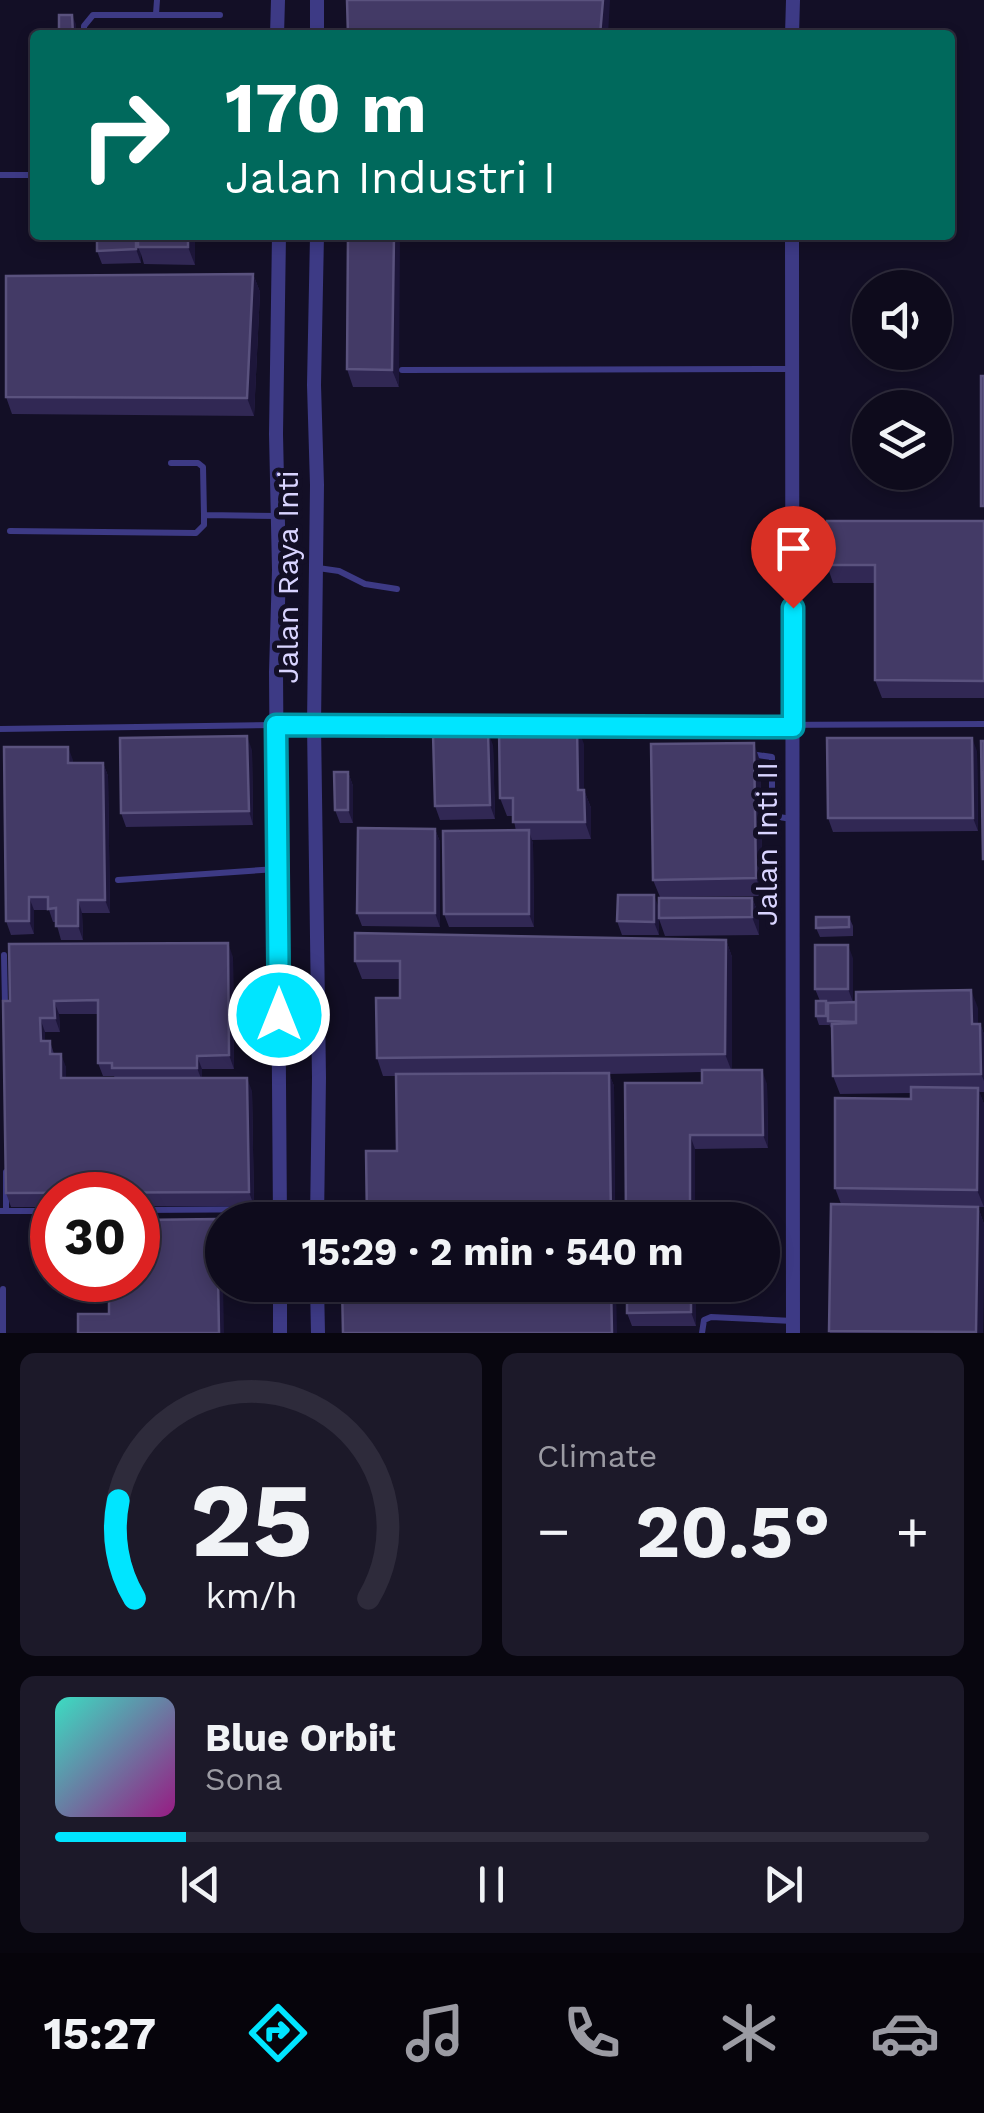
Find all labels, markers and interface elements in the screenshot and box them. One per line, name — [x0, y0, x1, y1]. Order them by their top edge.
text: 170 m — [225, 67, 427, 149]
icon: right — [60, 70, 190, 200]
text: Jalan Industri I — [225, 151, 556, 204]
map controls — [852, 270, 952, 490]
button: sound — [852, 270, 952, 370]
button: layers — [852, 390, 952, 490]
street label: Jalan Raya Inti — [270, 470, 305, 684]
pin — [751, 506, 836, 609]
icon: arrive — [766, 521, 821, 576]
street label: Jalan Inti II — [749, 762, 784, 926]
position arrow — [227, 963, 331, 1067]
speed limit sign: 30 — [30, 1172, 160, 1302]
text: 15:29 · 2 min · 540 m — [301, 1230, 684, 1274]
text: Climate — [537, 1437, 657, 1475]
text: 25 — [190, 1459, 312, 1581]
text: 20.5° — [636, 1487, 830, 1575]
text: − — [537, 1499, 570, 1563]
text: + — [896, 1499, 929, 1563]
text: km/h — [205, 1575, 297, 1617]
text: Blue Orbit — [205, 1716, 396, 1760]
text: Sona — [205, 1760, 283, 1798]
icon: previous — [173, 1857, 228, 1912]
icon: pause — [464, 1857, 519, 1912]
icon: next — [756, 1857, 811, 1912]
icon: directions — [243, 1998, 313, 2068]
icon: music — [400, 1998, 470, 2068]
icon: phone — [557, 1998, 627, 2068]
icon: climate — [714, 1998, 784, 2068]
icon: car — [870, 1998, 940, 2068]
text: 15:27 — [43, 2007, 156, 2060]

